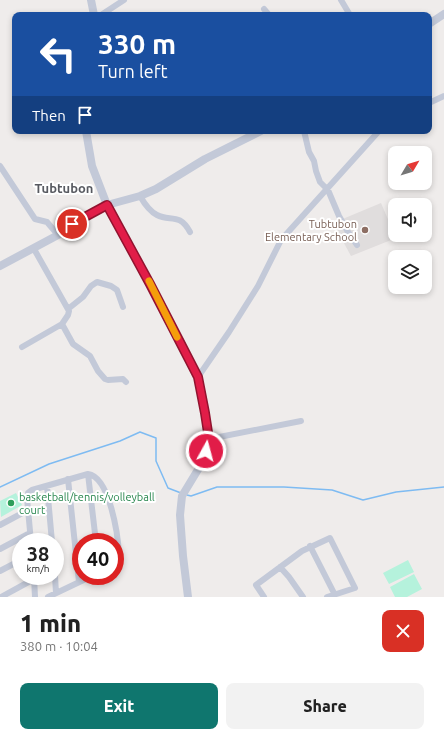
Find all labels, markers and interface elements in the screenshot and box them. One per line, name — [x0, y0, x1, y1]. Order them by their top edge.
icon: left — [32, 28, 84, 80]
text: 330 m — [98, 28, 176, 59]
text: Turn left — [98, 61, 168, 81]
icon: arrive — [74, 104, 96, 126]
text: Then — [32, 107, 66, 124]
north arrow — [388, 146, 432, 190]
map controls — [388, 146, 432, 294]
district label: Tubtubon — [35, 181, 93, 195]
button: sound — [388, 198, 432, 242]
pin — [55, 207, 89, 241]
icon: arrive — [61, 213, 83, 235]
place label: Tubtubon Elementary School — [265, 218, 357, 243]
marker: Tubtubon Elementary School — [360, 225, 370, 235]
button: layers — [388, 250, 432, 294]
position arrow — [185, 430, 227, 472]
place label: basketball/tennis/volleyball court — [19, 491, 155, 516]
marker: basketball/tennis/volleyball court — [6, 498, 16, 508]
speed limit sign: 40 — [72, 533, 124, 585]
text: 38 — [27, 542, 49, 565]
text: km/h — [26, 563, 50, 574]
text: 1 min — [20, 610, 81, 637]
button: close — [382, 610, 424, 652]
text: 380 m · 10:04 — [20, 639, 98, 653]
button: Exit — [20, 683, 218, 729]
button: Share — [226, 683, 424, 729]

